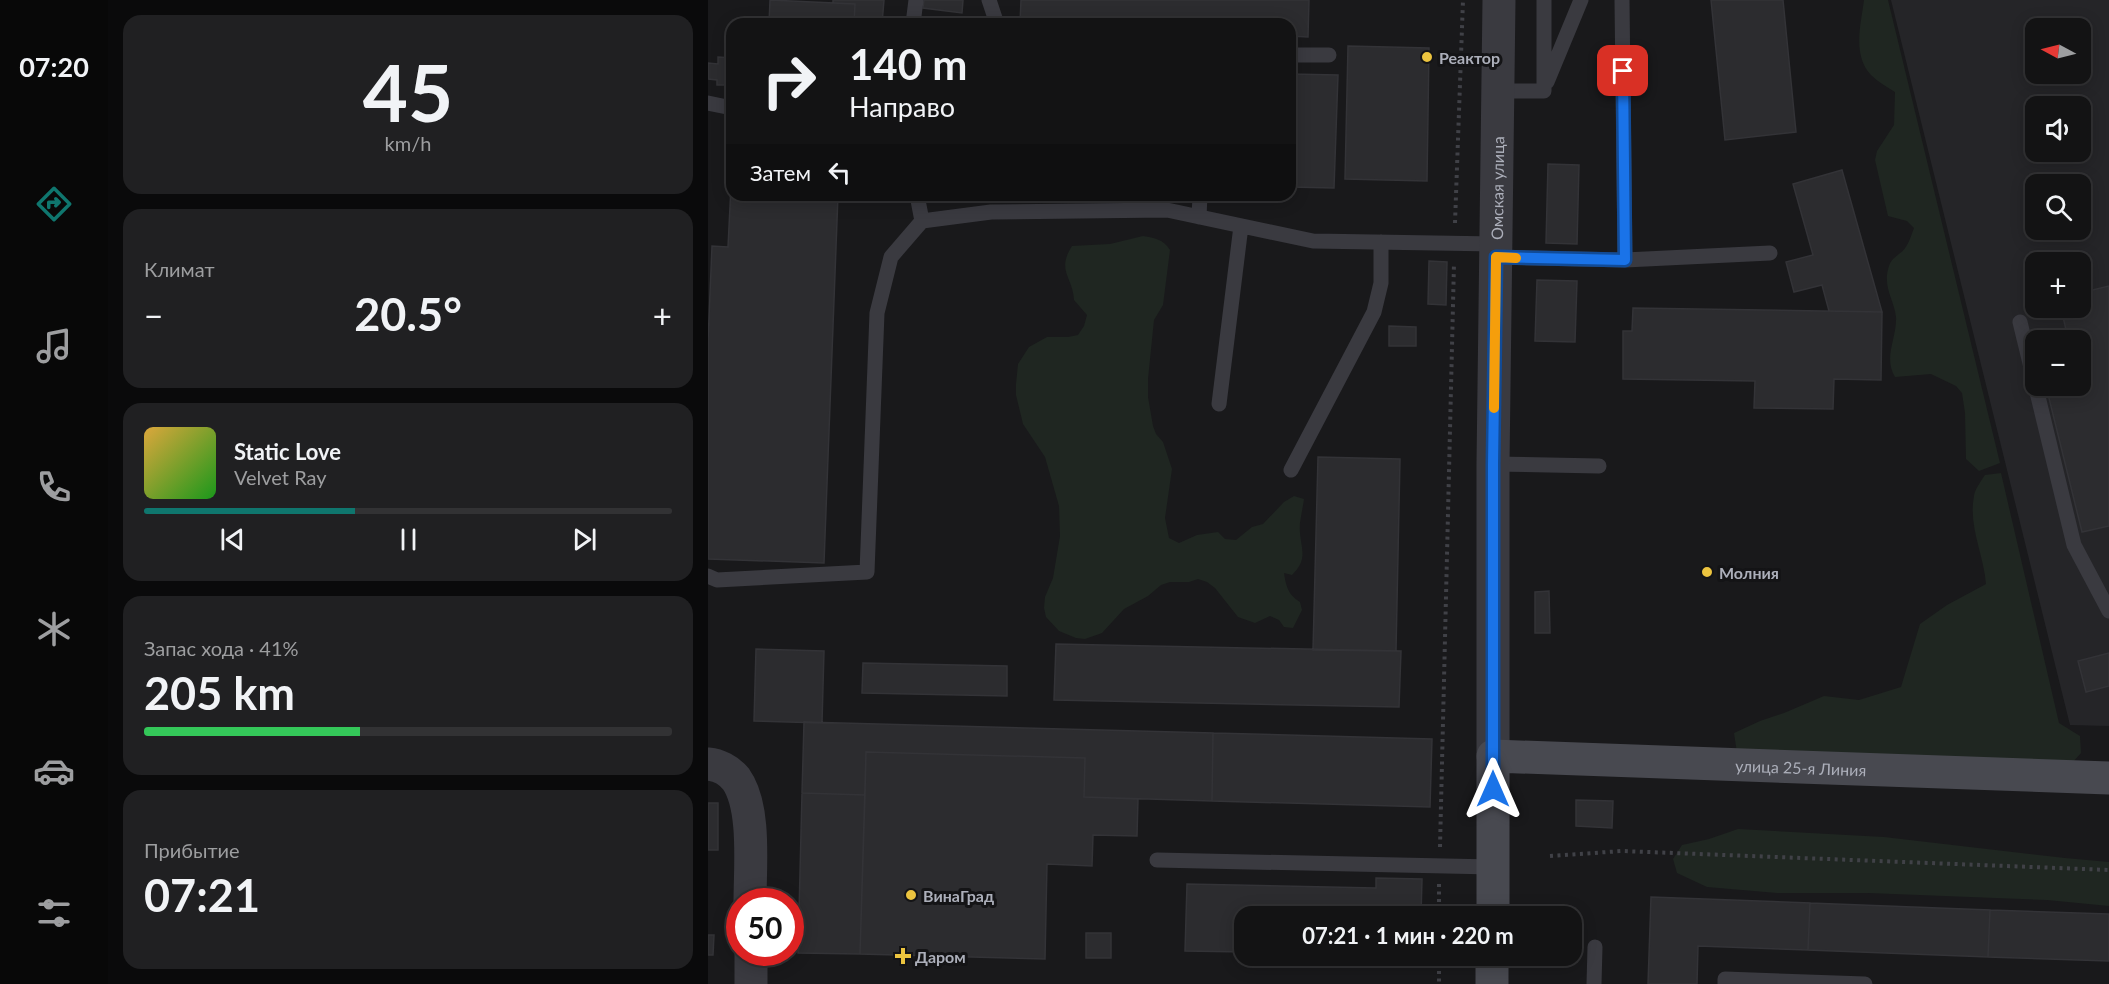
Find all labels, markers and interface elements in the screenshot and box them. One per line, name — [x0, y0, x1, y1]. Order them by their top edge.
north arrow — [2025, 18, 2091, 84]
map controls — [2025, 18, 2091, 396]
text: 140 m — [849, 39, 967, 89]
icon: right — [750, 42, 828, 120]
text: 45 — [363, 45, 453, 139]
pin — [1597, 45, 1648, 96]
place label: Реактор — [1439, 48, 1500, 67]
text: 07:20 — [19, 50, 89, 83]
marker: Реактор — [1420, 50, 1434, 64]
icon: arrive — [1606, 54, 1639, 87]
text: Направо — [849, 90, 955, 123]
button: sound — [2025, 96, 2091, 162]
text: km/h — [385, 131, 431, 155]
street label: Омская улица — [1486, 136, 1507, 240]
icon: left — [823, 156, 856, 189]
text: Затем — [750, 159, 811, 186]
button: search — [2025, 174, 2091, 240]
icon: directions — [33, 183, 75, 225]
button: + — [2025, 252, 2091, 318]
text: Климат — [144, 257, 215, 281]
text: 20.5° — [354, 287, 462, 341]
text: − — [144, 295, 163, 335]
text: + — [653, 295, 672, 335]
icon: music — [33, 325, 75, 367]
button: − — [2025, 330, 2091, 396]
text: Static Love — [234, 438, 341, 465]
text: Velvet Ray — [234, 465, 327, 489]
icon: phone — [33, 466, 75, 508]
icon: previous — [216, 523, 249, 556]
icon: pause — [392, 523, 425, 556]
icon: next — [568, 523, 601, 556]
place label: Молния — [1719, 563, 1779, 582]
marker: Молния — [1700, 565, 1714, 579]
icon: climate — [33, 608, 75, 650]
text: Запас хода · 41% — [144, 636, 299, 660]
text: 205 km — [144, 666, 295, 720]
icon: car — [33, 750, 75, 792]
street label: улица 25-я Линия — [1735, 755, 1867, 779]
position arrow — [1461, 757, 1525, 821]
text: Прибытие — [144, 838, 240, 862]
text: 07:21 — [144, 868, 260, 922]
place label: ВинаГрад — [923, 886, 994, 905]
speed limit sign: 50 — [726, 888, 804, 966]
marker: ВинаГрад — [904, 888, 918, 902]
icon: filters — [33, 892, 75, 934]
text: 07:21 · 1 мин · 220 m — [1302, 922, 1514, 949]
place label: Даром — [915, 947, 966, 966]
marker: Даром — [896, 949, 910, 963]

